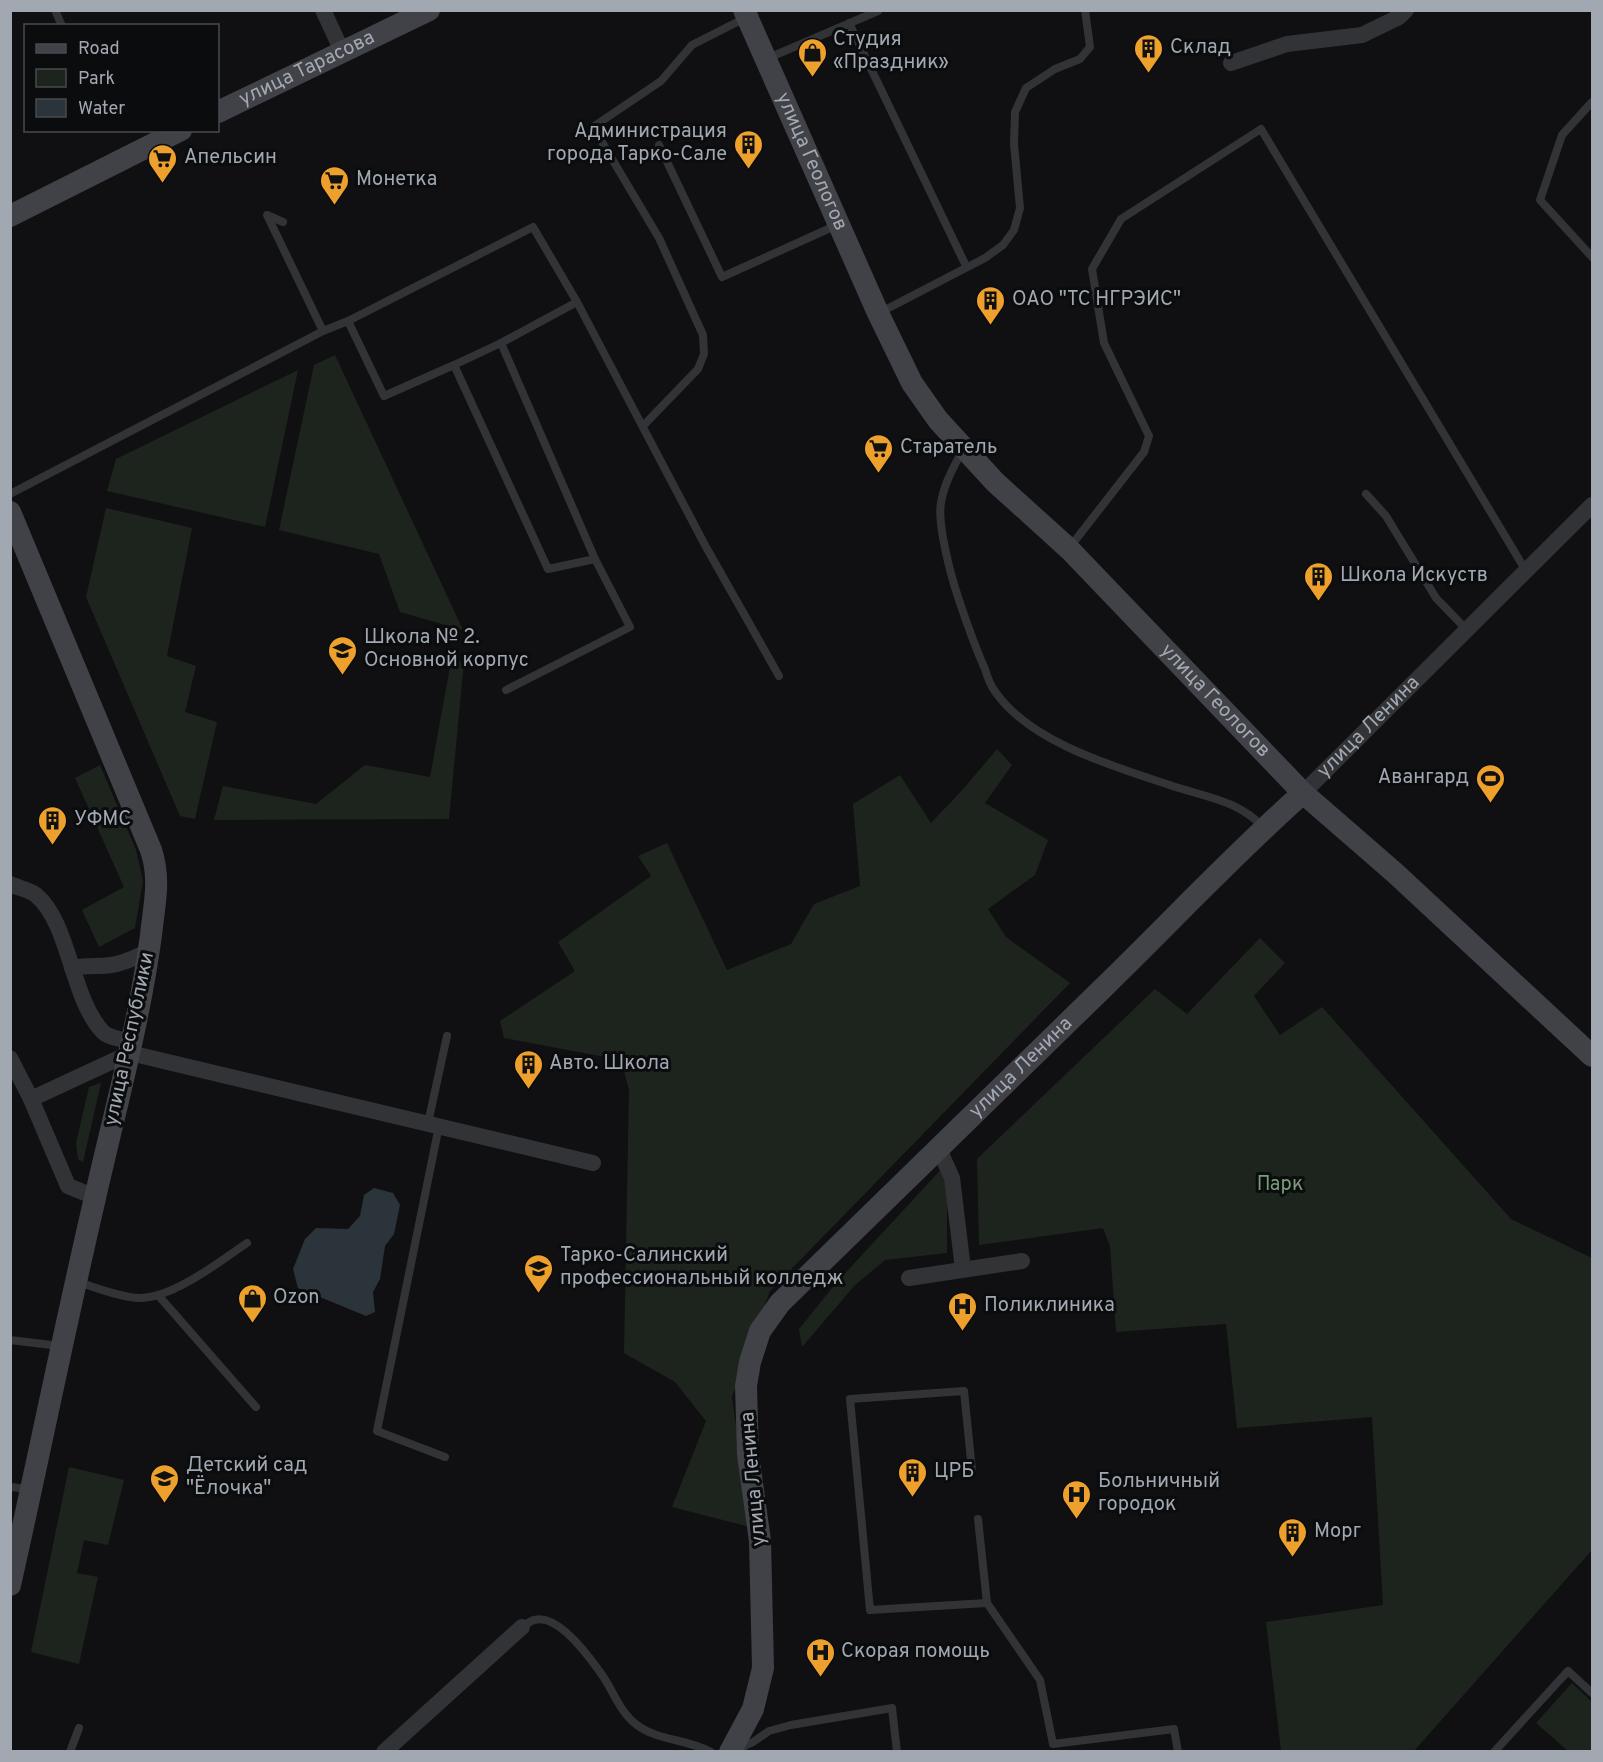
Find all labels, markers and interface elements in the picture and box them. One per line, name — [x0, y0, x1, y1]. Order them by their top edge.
legend — [24, 24, 219, 132]
street label: улица Тарасова — [235, 25, 379, 113]
place label: Студия «Праздник» — [833, 27, 949, 76]
building icon: Склад — [1133, 32, 1165, 74]
place label: Склад — [1170, 35, 1231, 61]
shop icon: Студия «Праздник» — [796, 36, 828, 78]
text: Road — [78, 38, 120, 61]
text: Park — [78, 68, 115, 91]
street label: улица Геологов — [769, 89, 853, 235]
text: Water — [78, 98, 125, 121]
place label: Администрация города Тарко-Сале — [547, 119, 727, 168]
building icon: Администрация города Тарко-Сале — [732, 128, 764, 170]
supermarket icon: Апельсин — [147, 142, 179, 184]
place label: Апельсин — [184, 145, 277, 171]
supermarket icon: Монетка — [319, 164, 351, 206]
place label: Монетка — [356, 167, 437, 193]
building icon: ОАО "ТС НГРЭИС" — [975, 284, 1007, 326]
place label: ОАО "ТС НГРЭИС" — [1012, 287, 1181, 313]
supermarket icon: Старатель — [863, 432, 895, 474]
place label: Старатель — [900, 435, 997, 461]
building icon: Школа Искуств — [1303, 560, 1335, 602]
place label: Школа Искуств — [1340, 563, 1488, 589]
place label: Школа № 2. Основной корпус — [364, 625, 529, 674]
school or university icon: Школа № 2. Основной корпус — [327, 634, 359, 676]
street label: улица Геологов — [1154, 638, 1276, 764]
street label: улица Ленина — [1312, 670, 1426, 784]
sports icon: Авангард — [1474, 762, 1506, 804]
place label: Авангард — [1378, 765, 1469, 791]
building icon: УФМС — [37, 804, 69, 846]
place label: УФМС — [74, 807, 131, 833]
street label: улица Республики — [99, 950, 161, 1128]
street label: улица Ленина — [964, 1011, 1079, 1124]
building icon: Авто. Школа — [512, 1048, 544, 1090]
place label: Авто. Школа — [549, 1051, 670, 1077]
park label: Парк — [1257, 1172, 1303, 1198]
place label: Тарко-Салинский профессиональный колледж — [560, 1243, 844, 1292]
school or university icon: Тарко-Салинский профессиональный колледж — [523, 1252, 555, 1294]
shop icon: Ozon — [236, 1282, 268, 1324]
place label: Ozon — [273, 1285, 319, 1311]
hospital icon: Поликлиника — [947, 1290, 979, 1332]
place label: Поликлиника — [984, 1293, 1115, 1319]
street label: улица Ленина — [735, 1411, 773, 1547]
place label: Детский сад "Ёлочка" — [186, 1453, 307, 1502]
building icon: ЦРБ — [897, 1456, 929, 1498]
place label: ЦРБ — [934, 1459, 974, 1485]
school or university icon: Детский сад "Ёлочка" — [149, 1462, 181, 1504]
place label: Больничный городок — [1098, 1469, 1220, 1518]
hospital icon: Больничный городок — [1061, 1478, 1093, 1520]
building icon: Морг — [1277, 1516, 1309, 1558]
place label: Морг — [1314, 1519, 1361, 1545]
hospital icon: Скорая помощь — [804, 1636, 836, 1678]
place label: Скорая помощь — [841, 1639, 990, 1665]

